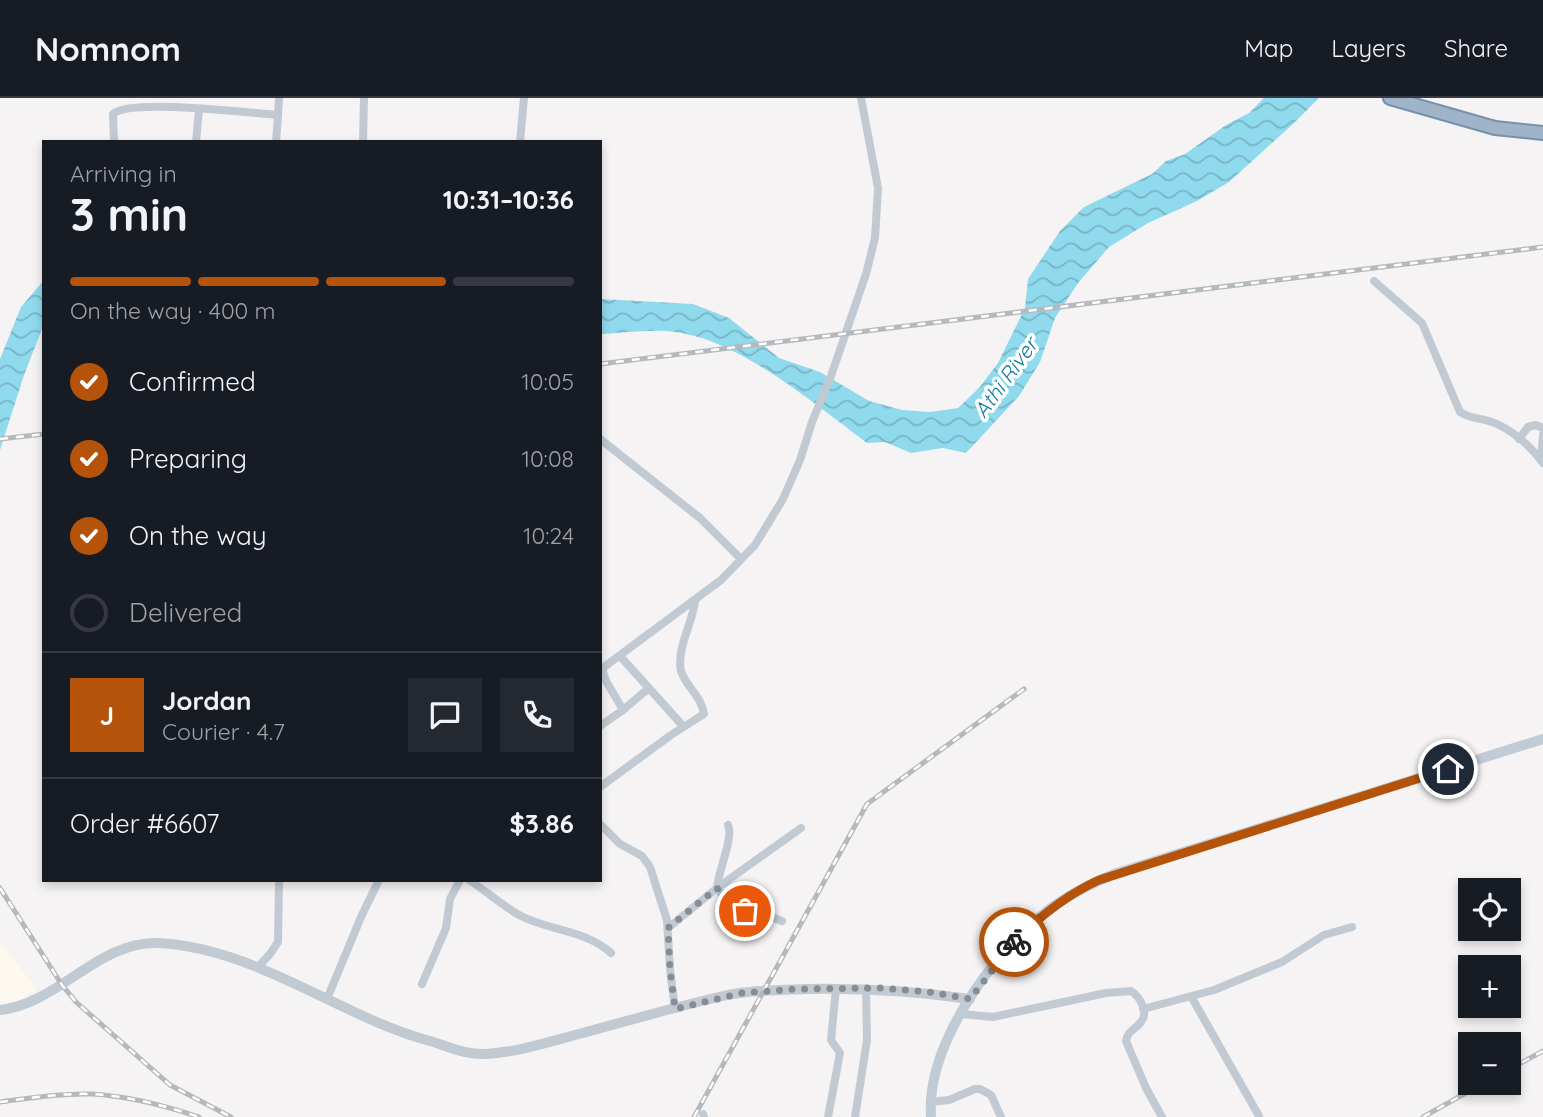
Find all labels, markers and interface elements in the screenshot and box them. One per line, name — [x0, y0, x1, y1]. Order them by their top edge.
text: Nomnom — [35, 28, 181, 69]
text: Map — [1244, 33, 1293, 63]
text: Layers — [1331, 33, 1406, 63]
text: Share — [1444, 33, 1508, 63]
text: Arriving in — [70, 159, 177, 188]
text: 10:31–10:36 — [443, 183, 574, 216]
text: 3 min — [70, 185, 188, 243]
text: On the way · 400 m — [70, 296, 276, 325]
water label: Athi River — [968, 330, 1045, 422]
icon: check — [70, 363, 108, 401]
text: Confirmed — [129, 365, 256, 398]
text: 10:05 — [521, 367, 574, 396]
icon: check — [70, 440, 108, 478]
text: Preparing — [129, 442, 247, 475]
text: 10:08 — [521, 444, 574, 473]
icon: check — [70, 517, 108, 555]
text: On the way — [129, 519, 267, 552]
text: 10:24 — [523, 521, 574, 550]
text: Delivered — [129, 596, 242, 629]
button: chat — [408, 678, 482, 752]
button: phone — [500, 678, 574, 752]
text: Jordan — [162, 684, 251, 717]
text: J — [100, 699, 114, 732]
text: Courier · 4.7 — [162, 717, 285, 746]
pin — [1418, 739, 1478, 799]
icon: home — [1429, 750, 1467, 788]
text: Order #6607 — [70, 807, 219, 840]
text: $3.86 — [509, 807, 574, 840]
map controls — [1458, 878, 1521, 1095]
button: locate — [1458, 878, 1521, 941]
pin — [715, 881, 775, 941]
icon: bag — [726, 892, 764, 930]
courier — [979, 907, 1049, 977]
icon: bike — [995, 923, 1033, 961]
button: + — [1458, 955, 1521, 1018]
button: − — [1458, 1032, 1521, 1095]

